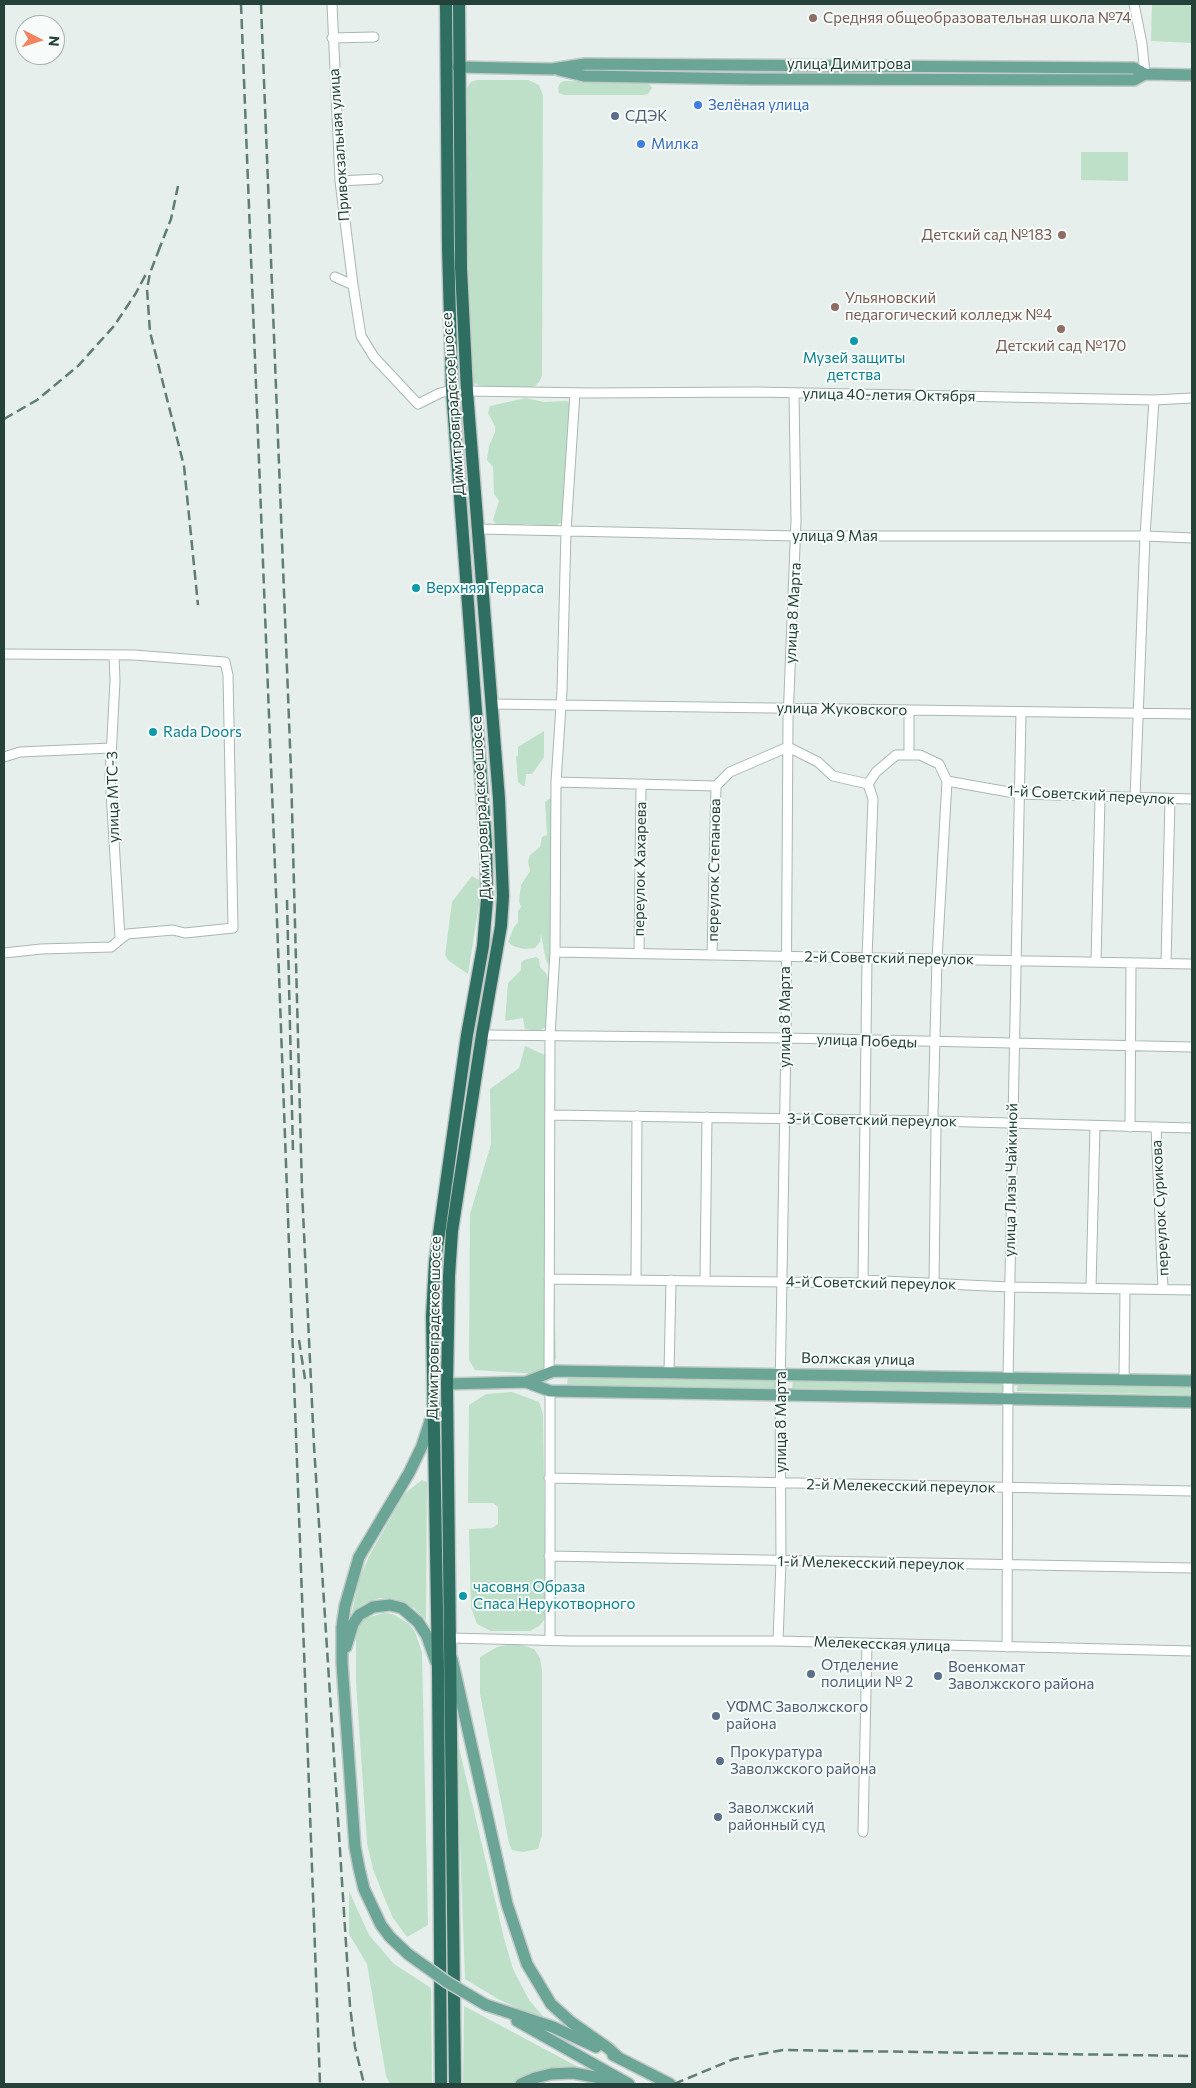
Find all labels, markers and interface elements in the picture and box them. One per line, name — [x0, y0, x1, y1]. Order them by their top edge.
place label: Средняя общеобразовательная школа №74 — [823, 9, 1131, 27]
marker: Средняя общеобразовательная школа №74 — [807, 12, 819, 24]
north arrow — [15, 15, 65, 65]
text: N — [46, 35, 63, 47]
street label: улица Димитрова — [787, 55, 911, 73]
street label: Привокзальная улица — [325, 68, 353, 222]
place label: Зелёная улица — [708, 96, 809, 114]
marker: Зелёная улица — [692, 99, 704, 111]
place label: СДЭК — [625, 107, 667, 125]
marker: СДЭК — [609, 110, 621, 122]
place label: Милка — [651, 135, 698, 153]
marker: Милка — [635, 138, 647, 150]
place label: Детский сад №183 — [921, 226, 1052, 244]
marker: Детский сад №183 — [1056, 229, 1068, 241]
place label: Ульяновский педагогический колледж №4 — [845, 289, 1052, 324]
marker: Ульяновский педагогический колледж №4 — [829, 301, 841, 313]
street label: Димитровградское шоссе — [438, 312, 468, 496]
marker: Детский сад №170 — [1055, 323, 1067, 335]
marker: Музей защиты детства — [848, 335, 860, 347]
place label: Детский сад №170 — [996, 337, 1126, 355]
place label: Музей защиты детства — [803, 349, 905, 384]
street label: улица 40-летия Октября — [802, 384, 976, 406]
street label: улица 9 Мая — [792, 527, 878, 545]
street label: улица 8 Марта — [781, 562, 805, 664]
place label: Верхняя Терраса — [426, 579, 544, 597]
marker: Верхняя Терраса — [410, 582, 422, 594]
street label: улица Жуковского — [776, 699, 908, 719]
street label: Димитровградское шоссе — [467, 716, 495, 900]
place label: Rada Doors — [163, 723, 242, 741]
marker: Rada Doors — [147, 726, 159, 738]
street label: улица МТС-3 — [103, 751, 123, 843]
street label: 1-й Советский переулок — [1007, 782, 1175, 808]
street label: переулок Степанова — [704, 798, 724, 942]
street label: переулок Хахарева — [630, 801, 650, 937]
street label: 2-й Советский переулок — [804, 948, 974, 968]
street label: улица 8 Марта — [776, 966, 794, 1068]
street label: улица Победы — [816, 1030, 918, 1052]
street label: улица Лизы Чайкиной — [1001, 1103, 1021, 1257]
street label: 3-й Советский переулок — [787, 1110, 957, 1130]
street label: переулок Сурикова — [1147, 1140, 1173, 1276]
street label: Димитровградское шоссе — [423, 1236, 445, 1420]
street label: 4-й Советский переулок — [786, 1273, 956, 1293]
street label: Волжская улица — [801, 1349, 915, 1369]
street label: улица 8 Марта — [772, 1371, 790, 1473]
street label: 2-й Мелекесский переулок — [806, 1475, 996, 1497]
street label: 1-й Мелекесский переулок — [777, 1552, 965, 1574]
place label: часовня Образа Спаса Нерукотворного — [473, 1578, 635, 1613]
marker: часовня Образа Спаса Нерукотворного — [457, 1590, 469, 1602]
street label: Мелекесская улица — [813, 1633, 951, 1655]
place label: Отделение полиции № 2 — [821, 1656, 913, 1691]
place label: Военкомат Заволжского района — [948, 1658, 1094, 1693]
marker: Отделение полиции № 2 — [805, 1668, 817, 1680]
marker: Военкомат Заволжского района — [932, 1670, 944, 1682]
place label: УФМС Заволжского района — [726, 1698, 868, 1733]
marker: УФМС Заволжского района — [710, 1710, 722, 1722]
place label: Прокуратура Заволжского района — [730, 1743, 876, 1778]
marker: Прокуратура Заволжского района — [714, 1755, 726, 1767]
place label: Заволжский районный суд — [728, 1799, 825, 1834]
marker: Заволжский районный суд — [712, 1811, 724, 1823]

